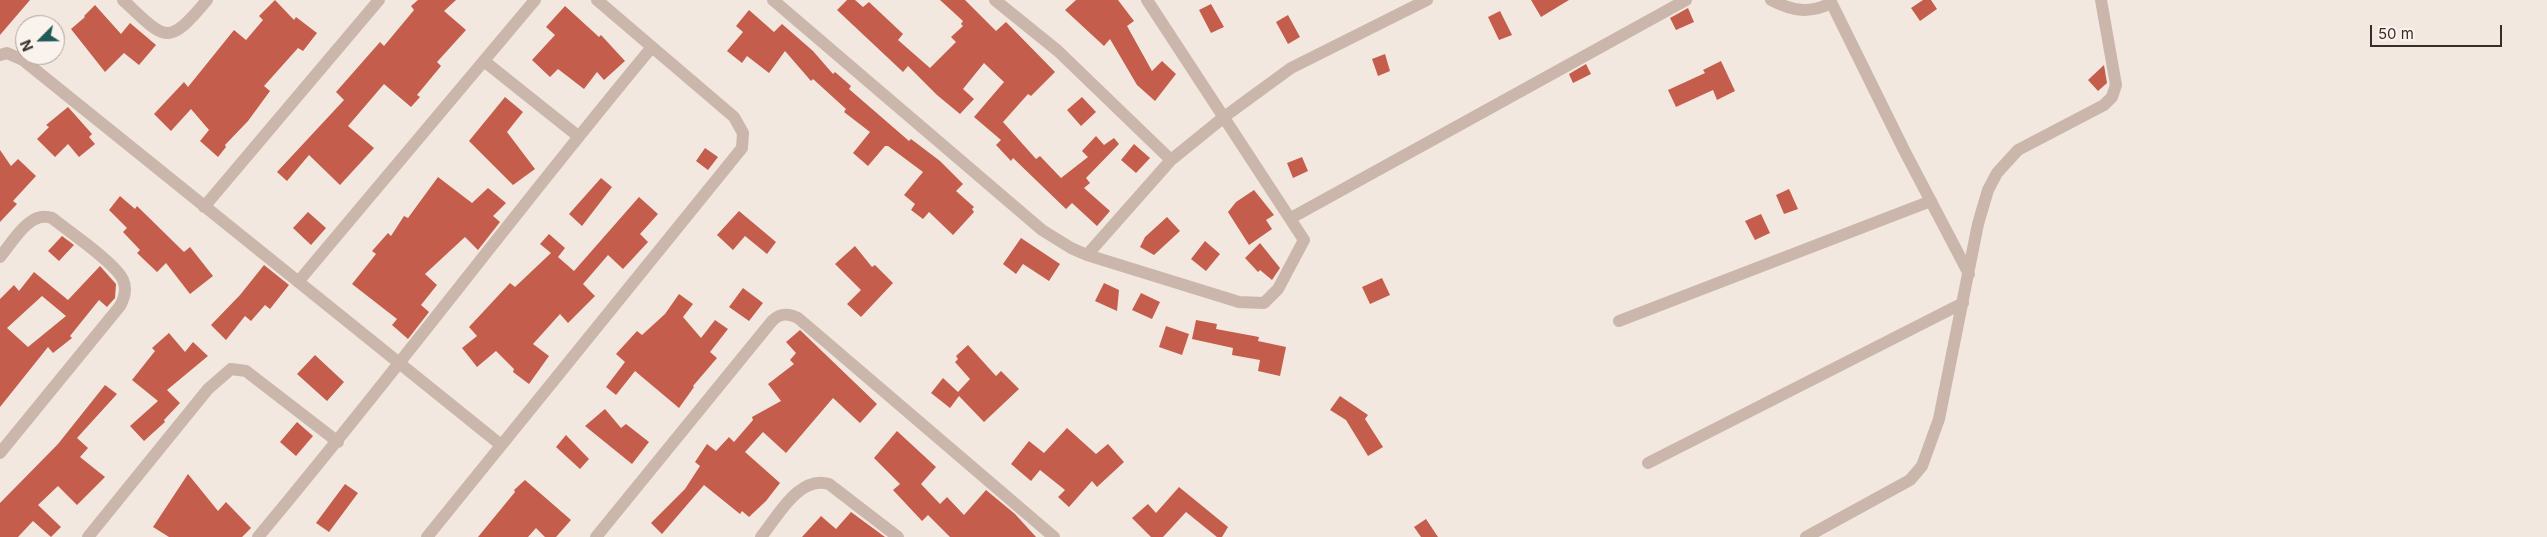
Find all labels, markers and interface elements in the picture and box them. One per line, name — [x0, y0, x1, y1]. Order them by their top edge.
north arrow — [15, 15, 65, 65]
scale bar — [2372, 15, 2504, 47]
text: 50 m — [2378, 24, 2414, 43]
text: N — [17, 37, 37, 54]

